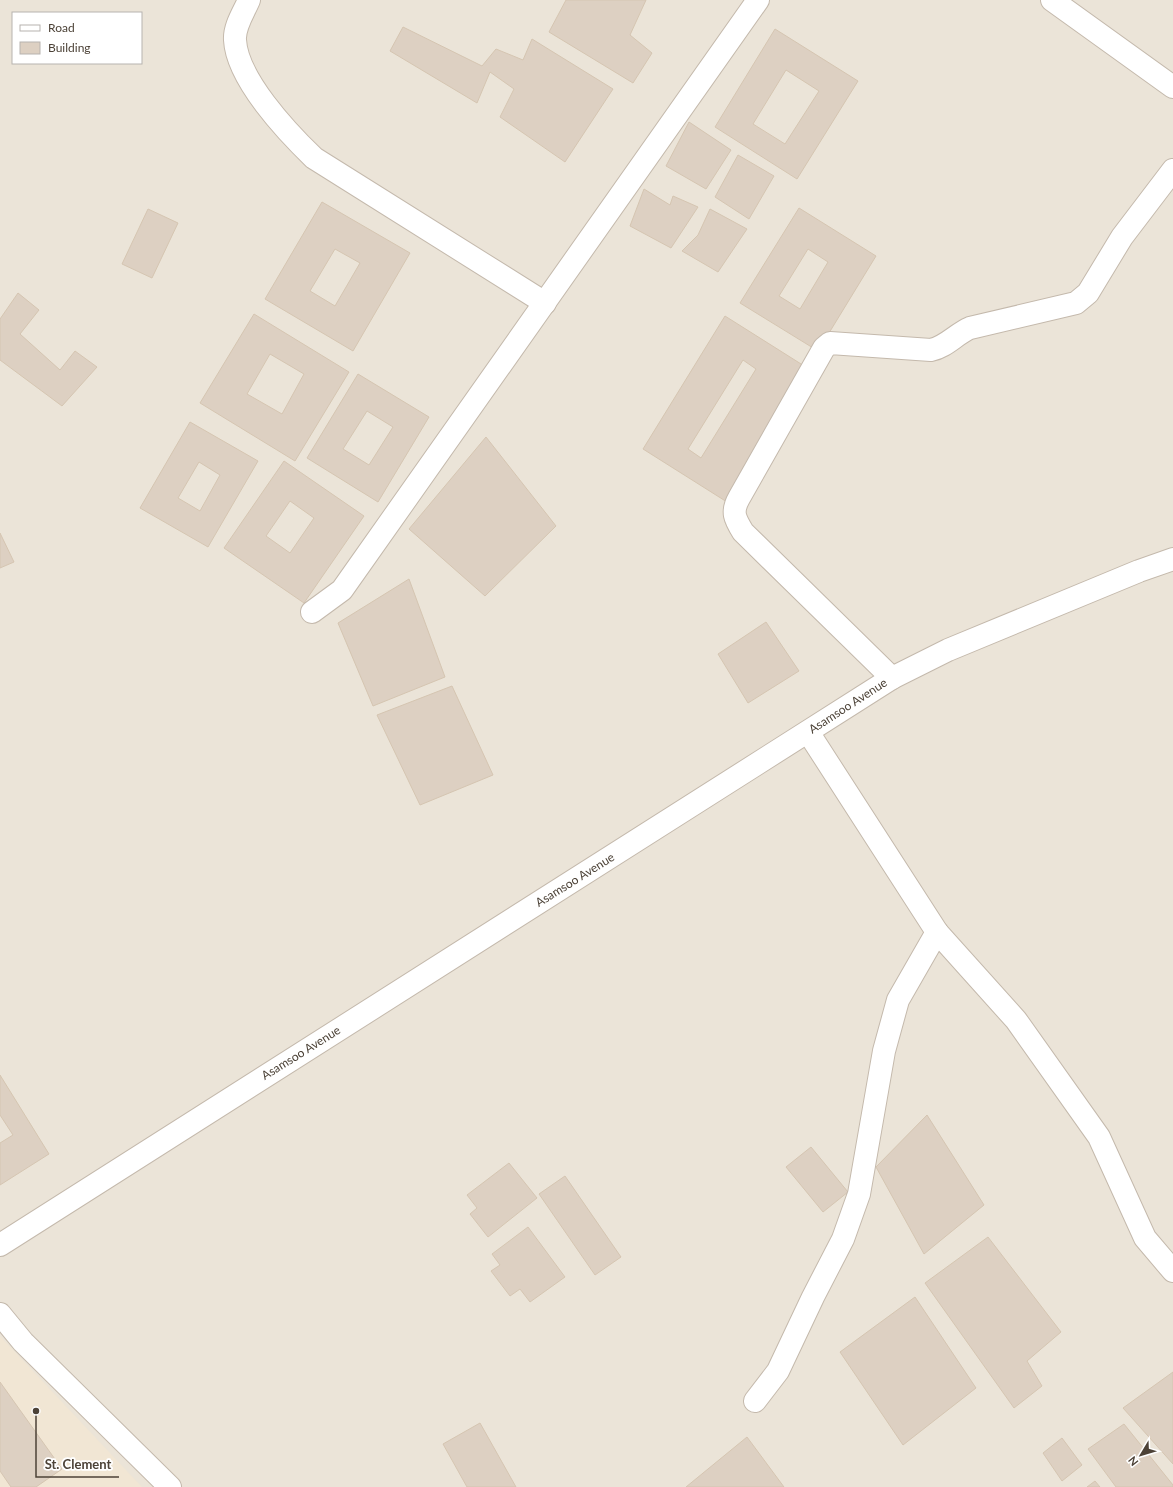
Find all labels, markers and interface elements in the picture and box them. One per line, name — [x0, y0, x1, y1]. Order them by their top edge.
legend — [12, 12, 142, 64]
text: Road — [48, 20, 75, 35]
text: Building — [48, 40, 91, 55]
street label: Asamsoo Avenue — [806, 675, 890, 736]
street label: Asamsoo Avenue — [532, 849, 617, 910]
street label: Asamsoo Avenue — [258, 1022, 343, 1083]
north arrow — [1121, 1435, 1161, 1475]
callout: St. Clement — [36, 1452, 119, 1477]
text: N — [1125, 1454, 1140, 1469]
text: St. Clement — [45, 1456, 111, 1472]

